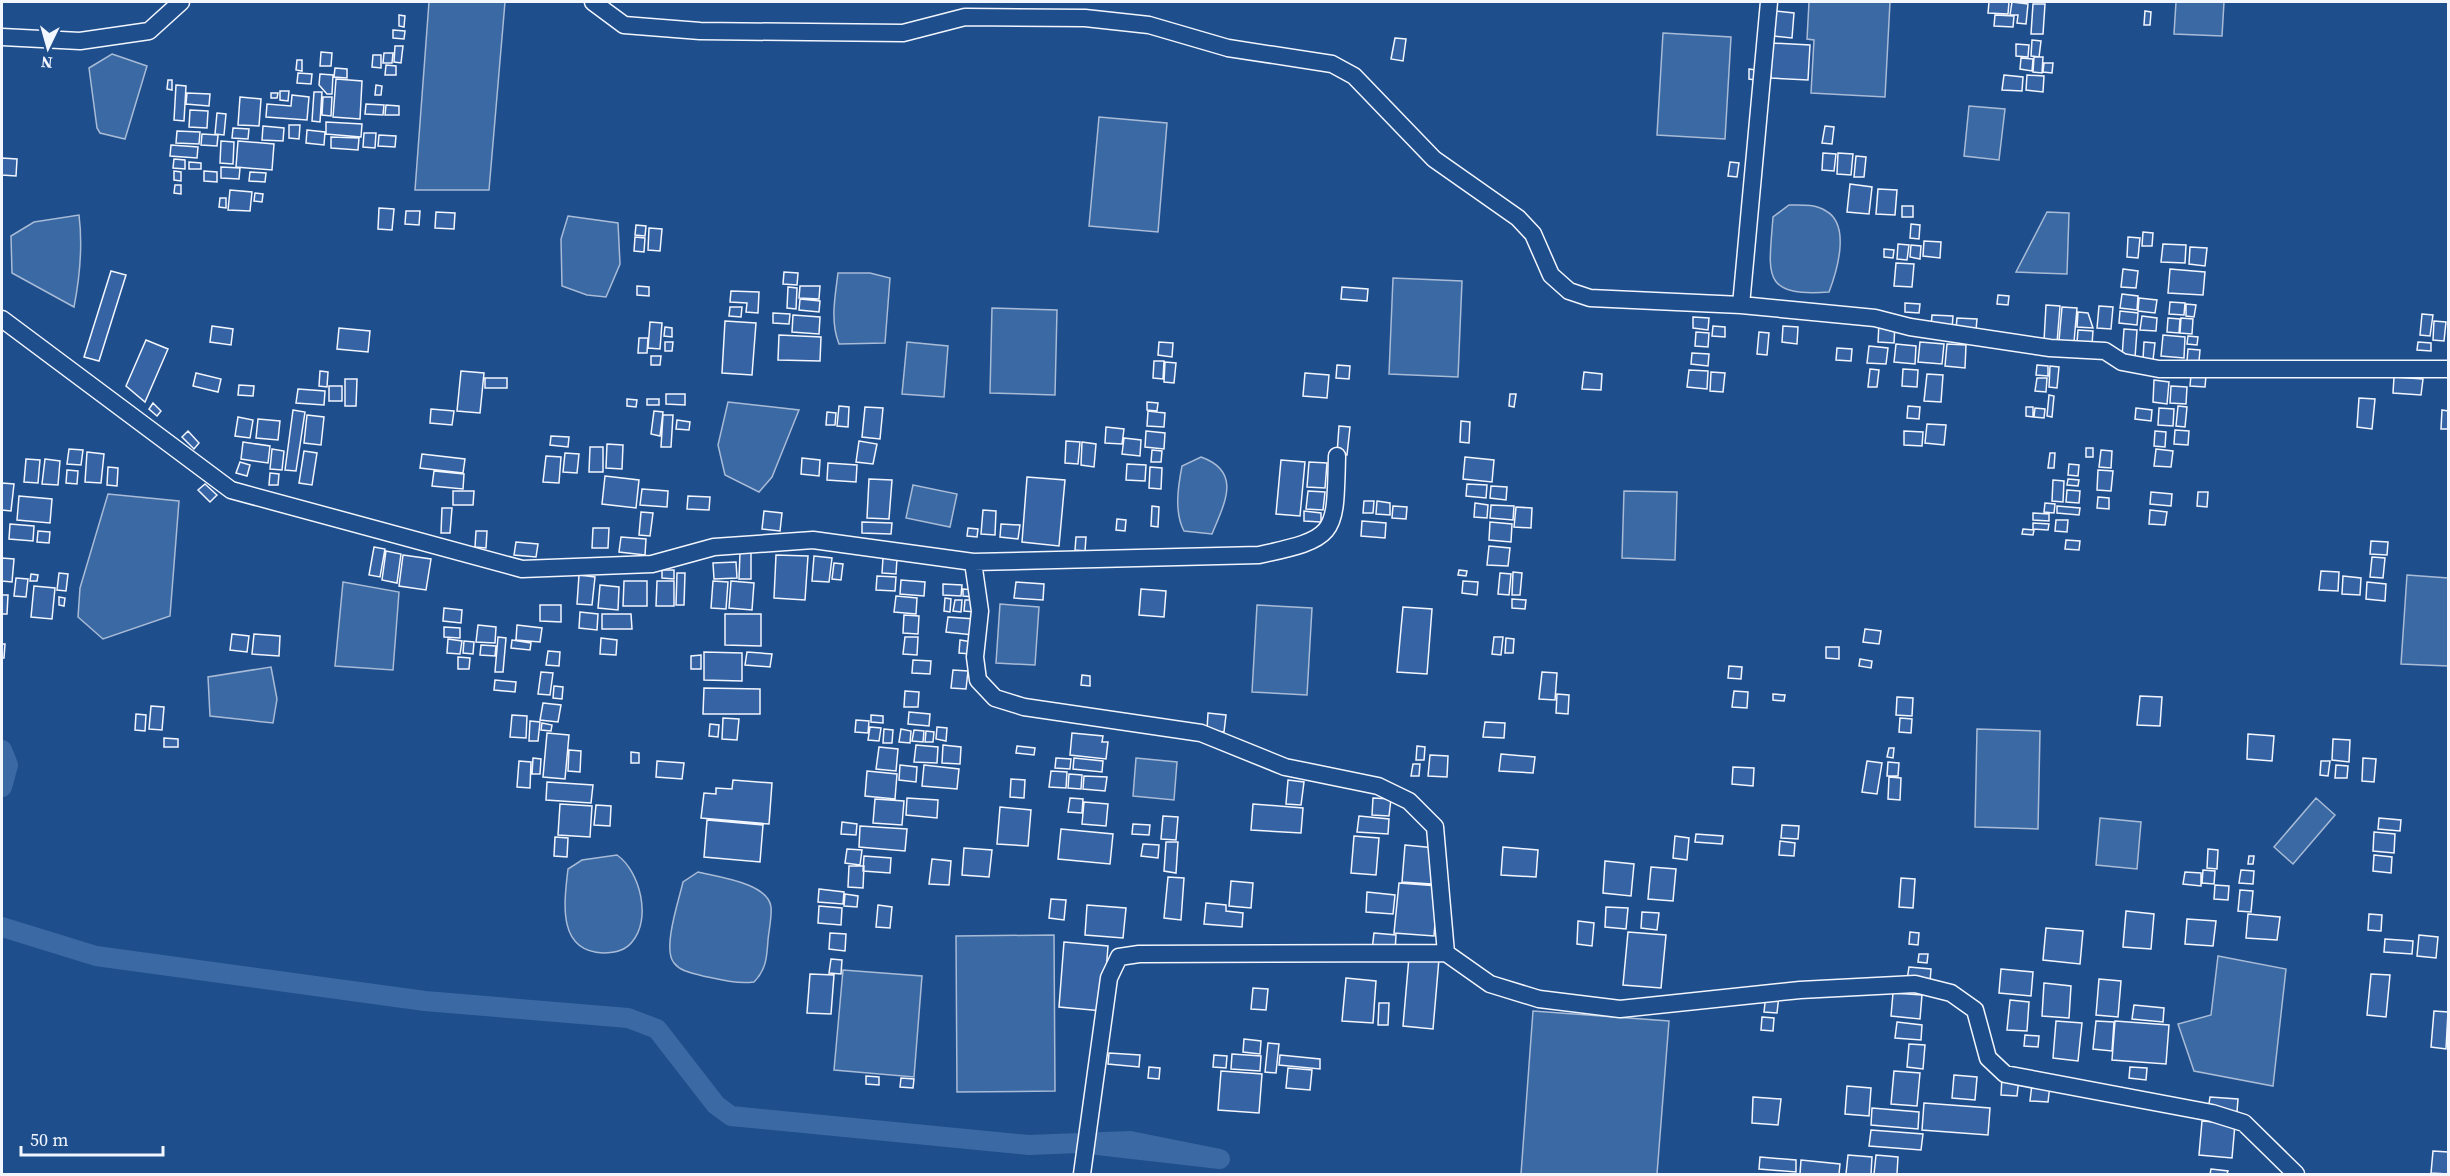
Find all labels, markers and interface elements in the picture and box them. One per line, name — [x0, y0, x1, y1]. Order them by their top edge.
north arrow — [18, 18, 78, 78]
text: N — [40, 51, 53, 74]
scale bar — [21, 1119, 164, 1157]
text: 50 m — [30, 1127, 68, 1152]

